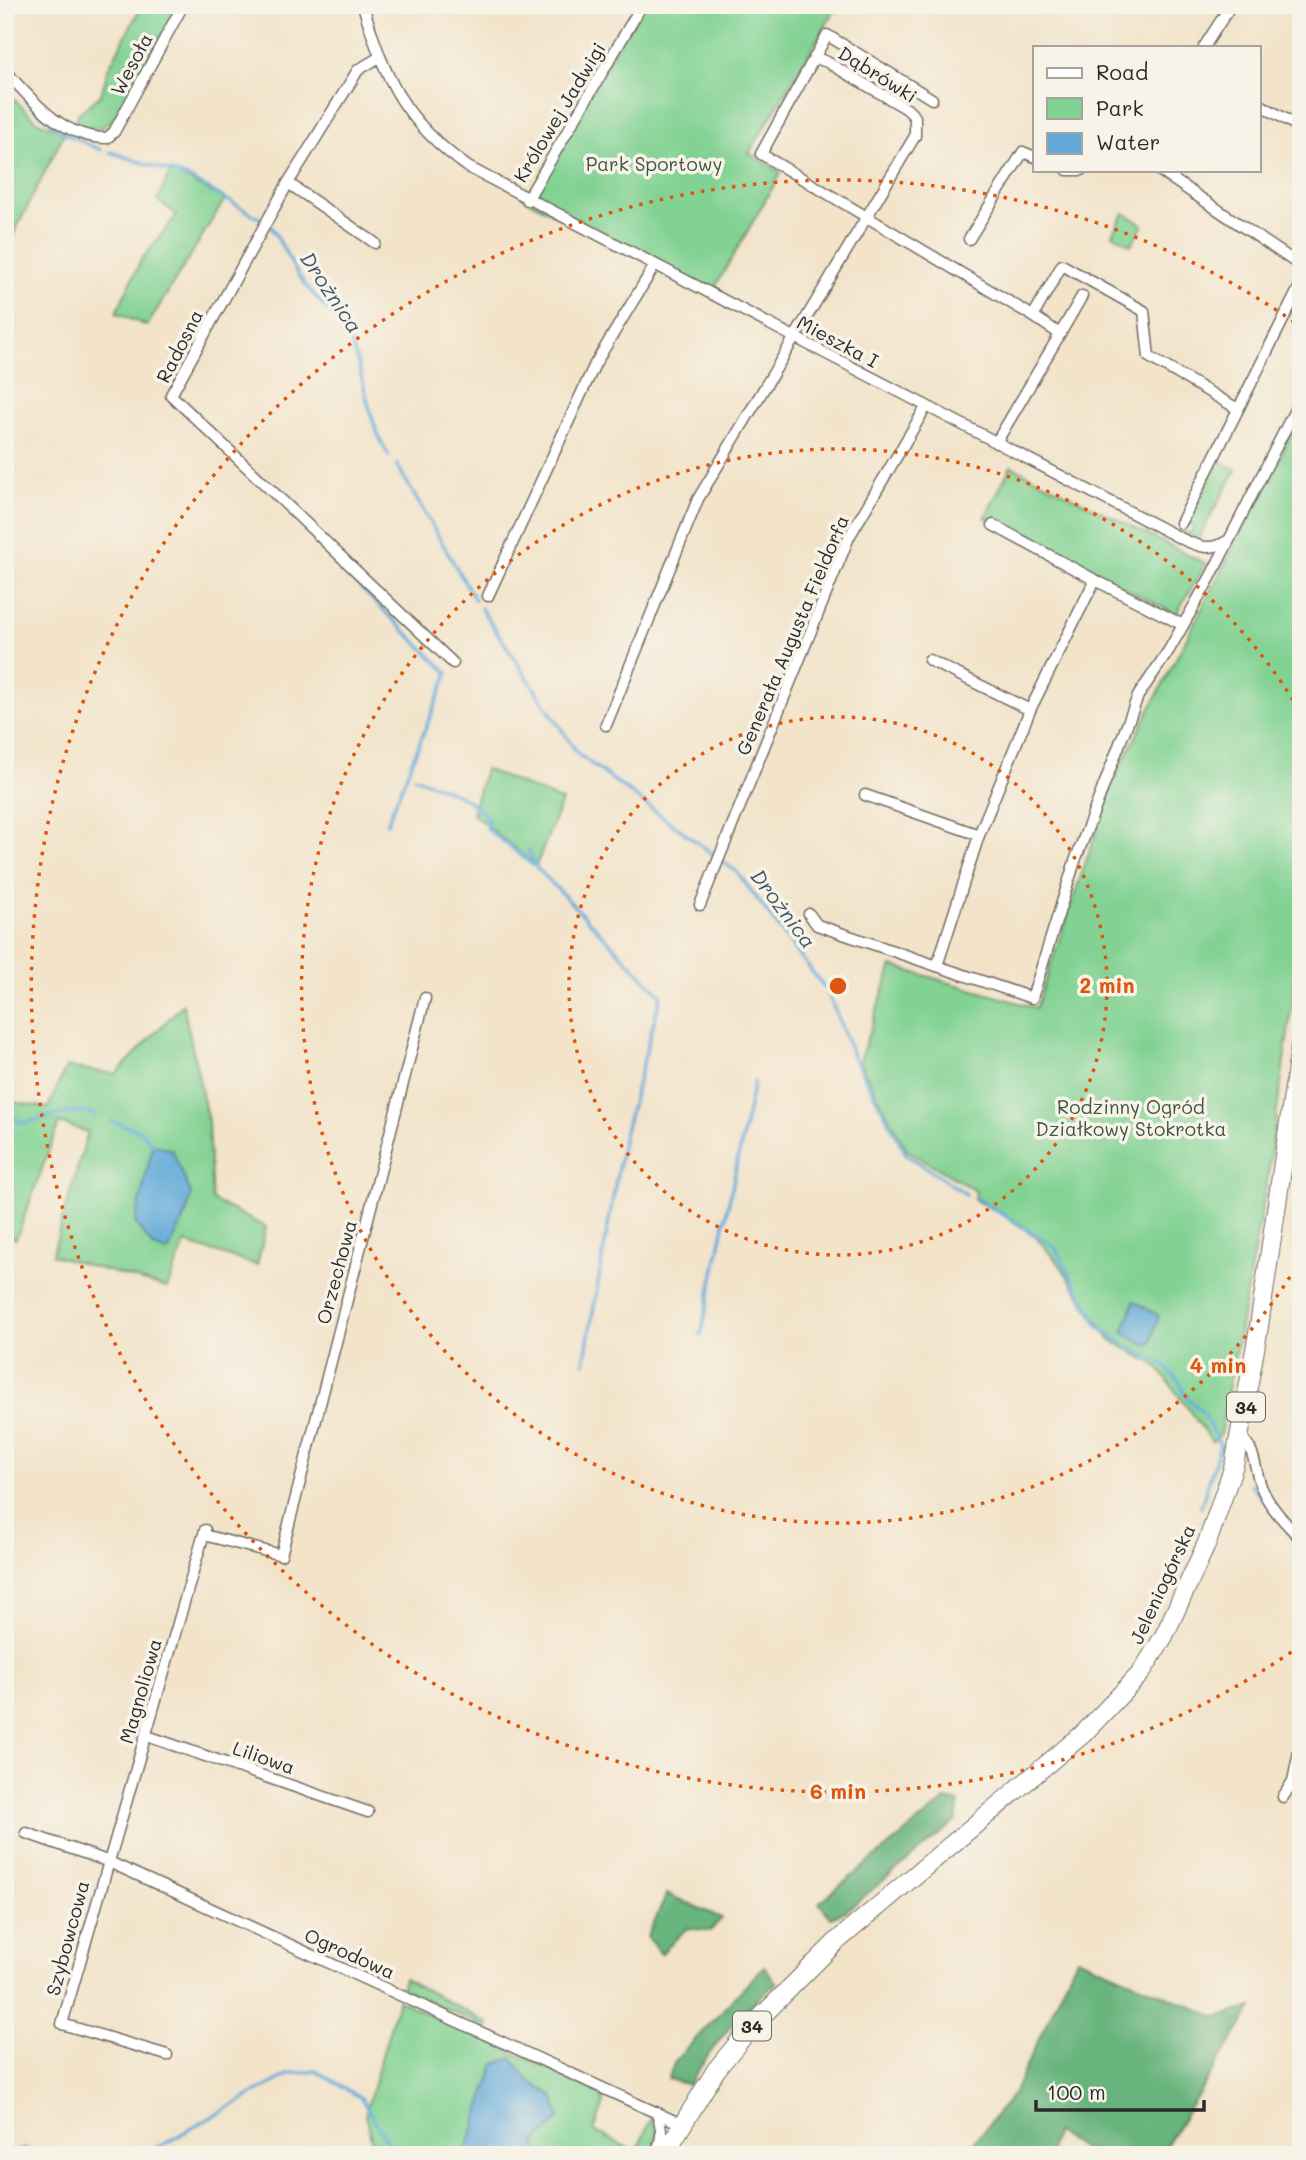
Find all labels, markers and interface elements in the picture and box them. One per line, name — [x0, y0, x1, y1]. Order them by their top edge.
street label: Wesoła — [104, 29, 158, 99]
street label: Królowej Jadwigi — [507, 37, 611, 187]
street label: Dąbrówki — [834, 40, 922, 108]
legend — [1033, 46, 1260, 172]
text: Road — [1096, 58, 1148, 85]
text: Park — [1096, 94, 1144, 121]
text: Water — [1096, 128, 1160, 155]
park label: Park Sportowy — [586, 151, 722, 176]
water label: Drożnica — [295, 246, 369, 338]
street label: Radosna — [150, 305, 208, 387]
street label: Mieszka I — [793, 309, 883, 373]
street label: Generała Augusta Fieldorfa — [730, 511, 854, 759]
water label: Drożnica — [745, 863, 823, 953]
text: 2 min — [1079, 971, 1135, 998]
centre of rings — [826, 974, 850, 998]
park label: Rodzinny Ogród Działkowy Stokrotka — [1036, 1094, 1226, 1141]
street label: Orzechowa — [310, 1217, 362, 1327]
text: 4 min — [1190, 1351, 1246, 1378]
road number: 34 — [1227, 1392, 1265, 1422]
street label: Jeleniogórska — [1123, 1520, 1201, 1648]
street label: Magnoliowa — [113, 1636, 167, 1746]
street label: Liliowa — [230, 1735, 298, 1779]
text: 6 min — [810, 1777, 866, 1804]
street label: Szybowcowa — [40, 1878, 94, 1998]
street label: Ogrodowa — [301, 1922, 399, 1984]
road number: 34 — [733, 2012, 771, 2040]
scale bar — [1036, 2069, 1204, 2113]
text: 100 m — [1047, 2078, 1106, 2105]

